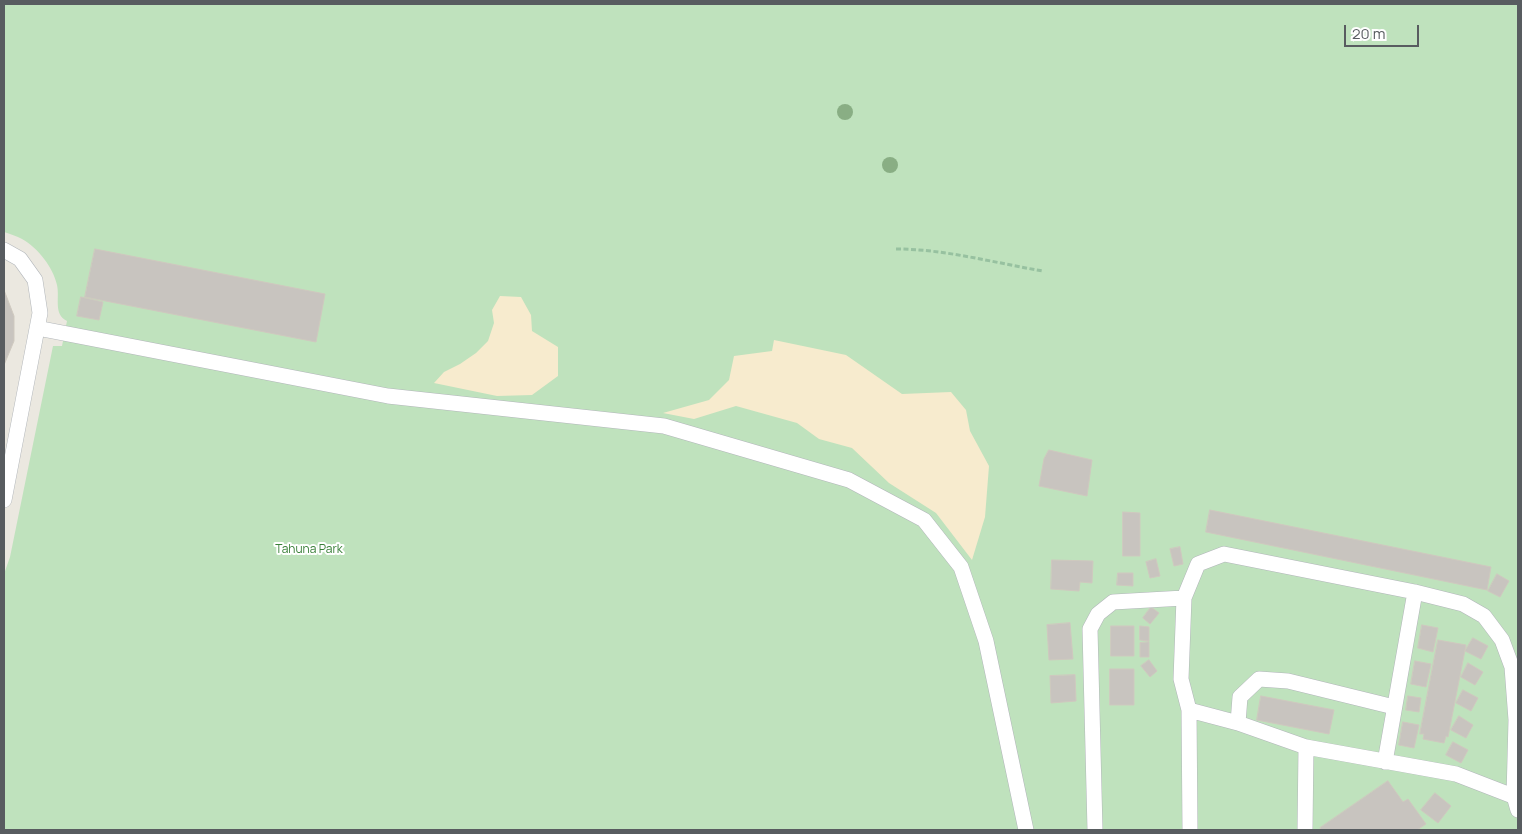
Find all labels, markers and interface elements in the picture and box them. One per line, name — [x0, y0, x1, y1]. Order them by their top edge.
scale bar — [1347, 15, 1422, 47]
text: 20 m — [1352, 23, 1385, 44]
park label: Tahuna Park — [275, 543, 343, 557]

